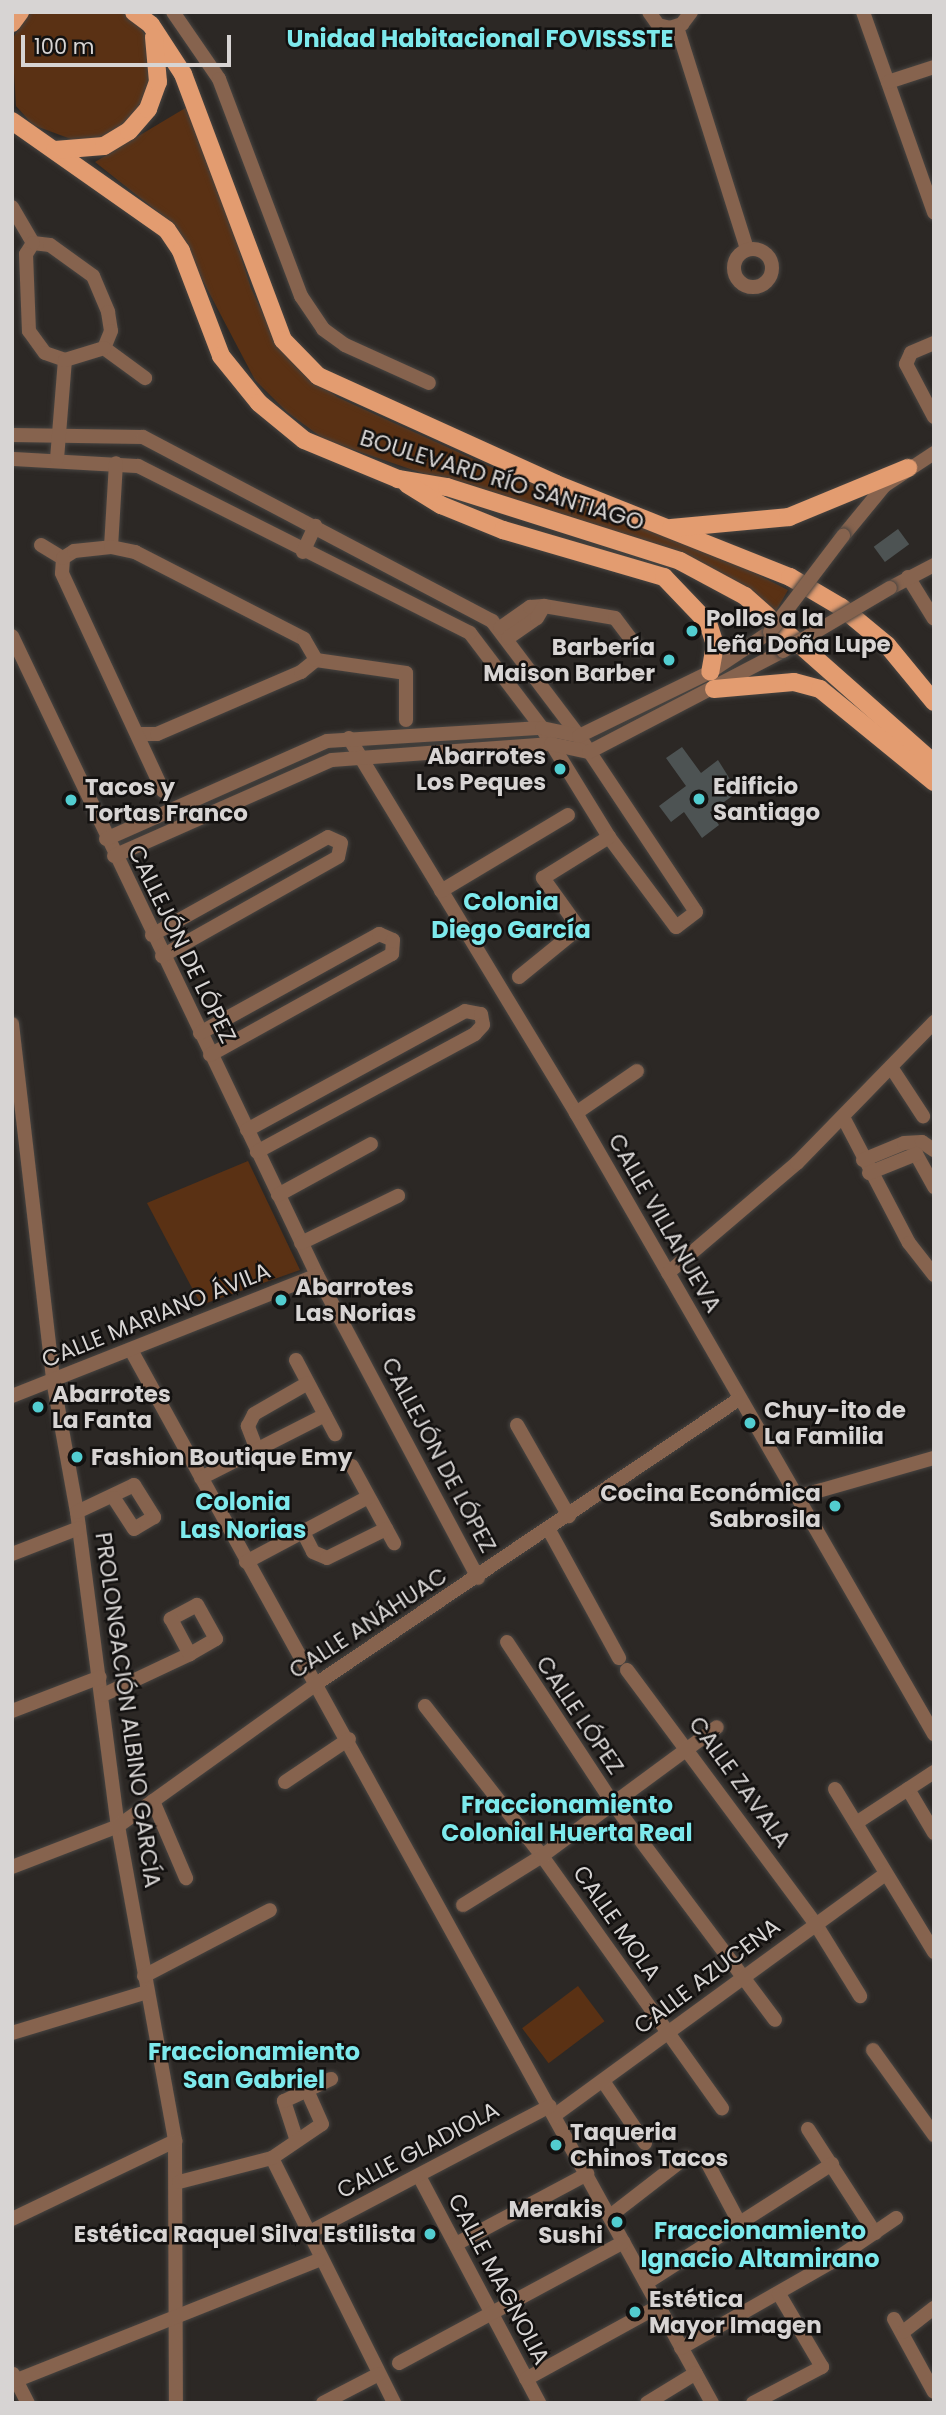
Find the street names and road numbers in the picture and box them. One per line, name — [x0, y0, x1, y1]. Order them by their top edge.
street label: BOULEVARD RÍO SANTIAGO — [357, 424, 647, 536]
street label: CALLEJÓN DE LÓPEZ — [122, 840, 242, 1048]
street label: CALLE VILLANUEVA — [603, 1129, 727, 1317]
street label: CALLE MARIANO ÁVILA — [38, 1256, 274, 1374]
street label: CALLEJÓN DE LÓPEZ — [376, 1353, 502, 1557]
street label: PROLONGACIÓN ALBINO GARCÍA — [89, 1531, 167, 1889]
street label: CALLE ANÁHUAC — [284, 1562, 452, 1684]
street label: CALLE LÓPEZ — [530, 1651, 630, 1779]
street label: CALLE ZAVALA — [683, 1711, 797, 1853]
street label: CALLE MOLA — [567, 1860, 667, 1986]
street label: CALLE AZUCENA — [629, 1912, 785, 2040]
street label: CALLE GLADIOLA — [332, 2096, 504, 2204]
street label: CALLE MAGNOLIA — [442, 2189, 556, 2369]

